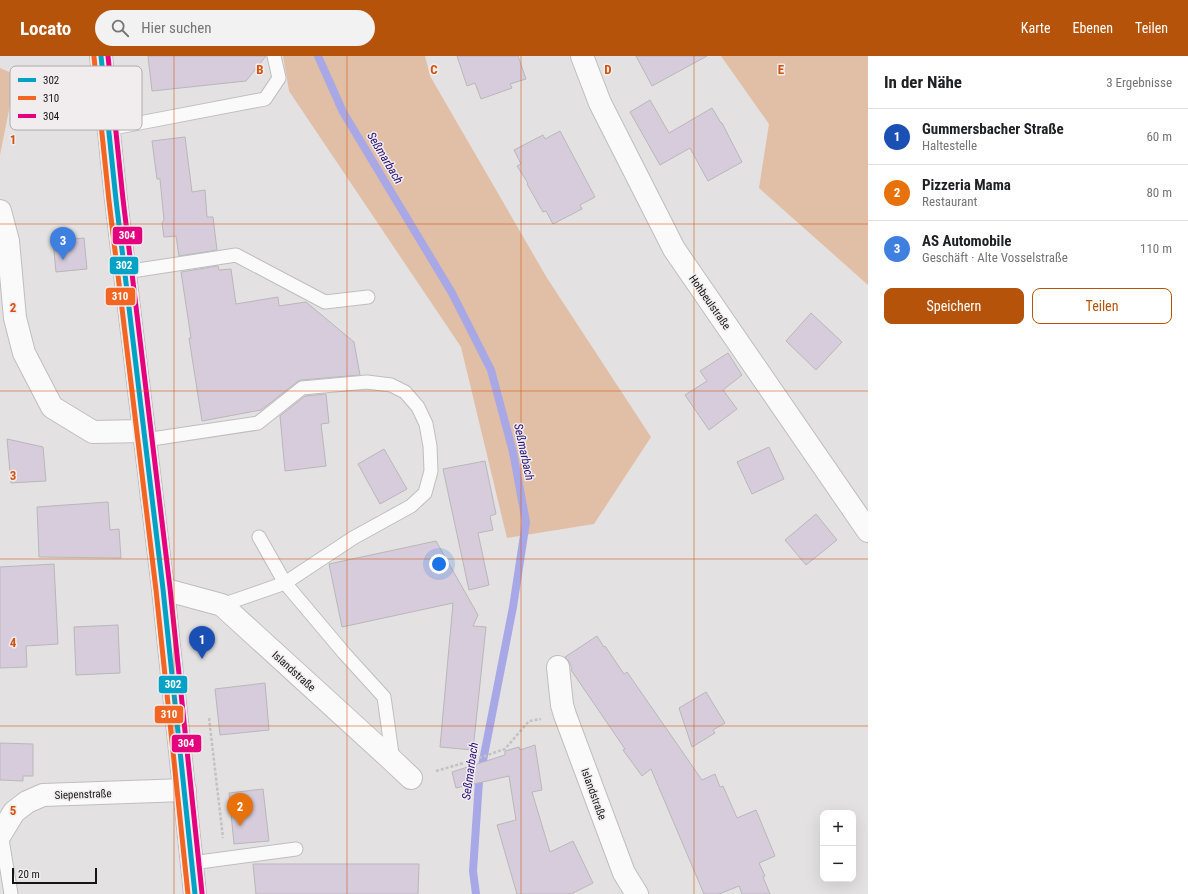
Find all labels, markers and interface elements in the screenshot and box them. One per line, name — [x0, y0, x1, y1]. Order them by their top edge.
search box — [95, 10, 375, 46]
text: Locato — [20, 17, 71, 40]
icon: search — [109, 17, 131, 39]
text: Hier suchen — [141, 19, 212, 37]
text: Karte — [1021, 20, 1050, 36]
text: Ebenen — [1072, 20, 1113, 36]
text: Teilen — [1135, 20, 1168, 36]
text: B — [256, 62, 264, 77]
text: C — [430, 62, 438, 77]
text: D — [604, 62, 612, 77]
text: E — [778, 62, 785, 77]
legend — [10, 66, 142, 130]
text: In der Nähe — [884, 72, 962, 92]
text: 302 — [43, 74, 59, 87]
text: 3 Ergebnisse — [1106, 75, 1172, 90]
text: 310 — [43, 92, 59, 105]
text: 304 — [43, 110, 60, 123]
text: Gummersbacher Straße — [922, 120, 1064, 138]
text: 1 — [894, 129, 900, 144]
text: 60 m — [1146, 129, 1172, 144]
water label: Seßmarbach — [364, 130, 406, 187]
text: 1 — [10, 132, 16, 147]
text: Haltestelle — [922, 138, 977, 153]
text: Pizzeria Mama — [922, 176, 1011, 194]
text: 2 — [894, 185, 900, 200]
text: 80 m — [1146, 185, 1172, 200]
text: Restaurant — [922, 194, 977, 209]
line badge: 304 — [112, 226, 143, 245]
pin: 3 — [50, 227, 76, 260]
text: 304 — [119, 229, 136, 242]
text: AS Automobile — [922, 232, 1011, 250]
text: 3 — [894, 241, 900, 256]
text: 110 m — [1140, 241, 1172, 256]
text: Geschäft · Alte Vosselstraße — [922, 250, 1068, 265]
line badge: 302 — [109, 256, 139, 275]
text: 302 — [116, 259, 133, 272]
street label: Hohbeulstraße — [686, 272, 733, 332]
line badge: 310 — [105, 287, 136, 306]
button: Speichern — [884, 288, 1024, 324]
button: Teilen — [1032, 288, 1172, 324]
text: 310 — [112, 290, 129, 303]
text: 2 — [10, 300, 17, 315]
water label: Seßmarbach — [511, 422, 537, 482]
text: 3 — [10, 468, 16, 483]
your location — [429, 554, 449, 574]
pin: 1 — [189, 626, 215, 659]
text: 4 — [10, 635, 17, 650]
street label: Islandstraße — [269, 649, 318, 694]
line badge: 302 — [158, 675, 188, 694]
text: 302 — [165, 678, 182, 691]
line badge: 310 — [154, 705, 184, 724]
text: 310 — [161, 708, 178, 721]
line badge: 304 — [171, 734, 202, 753]
text: 304 — [178, 737, 195, 750]
water label: Seßmarbach — [459, 741, 481, 801]
street label: Islandstraße — [578, 767, 609, 822]
street label: Siepenstraße — [54, 787, 112, 802]
pin: 2 — [227, 793, 253, 826]
text: 5 — [10, 803, 17, 818]
map controls — [820, 810, 856, 882]
button: + — [820, 810, 856, 846]
button: − — [820, 846, 856, 882]
scale bar — [12, 866, 97, 885]
text: 20 m — [18, 868, 40, 881]

